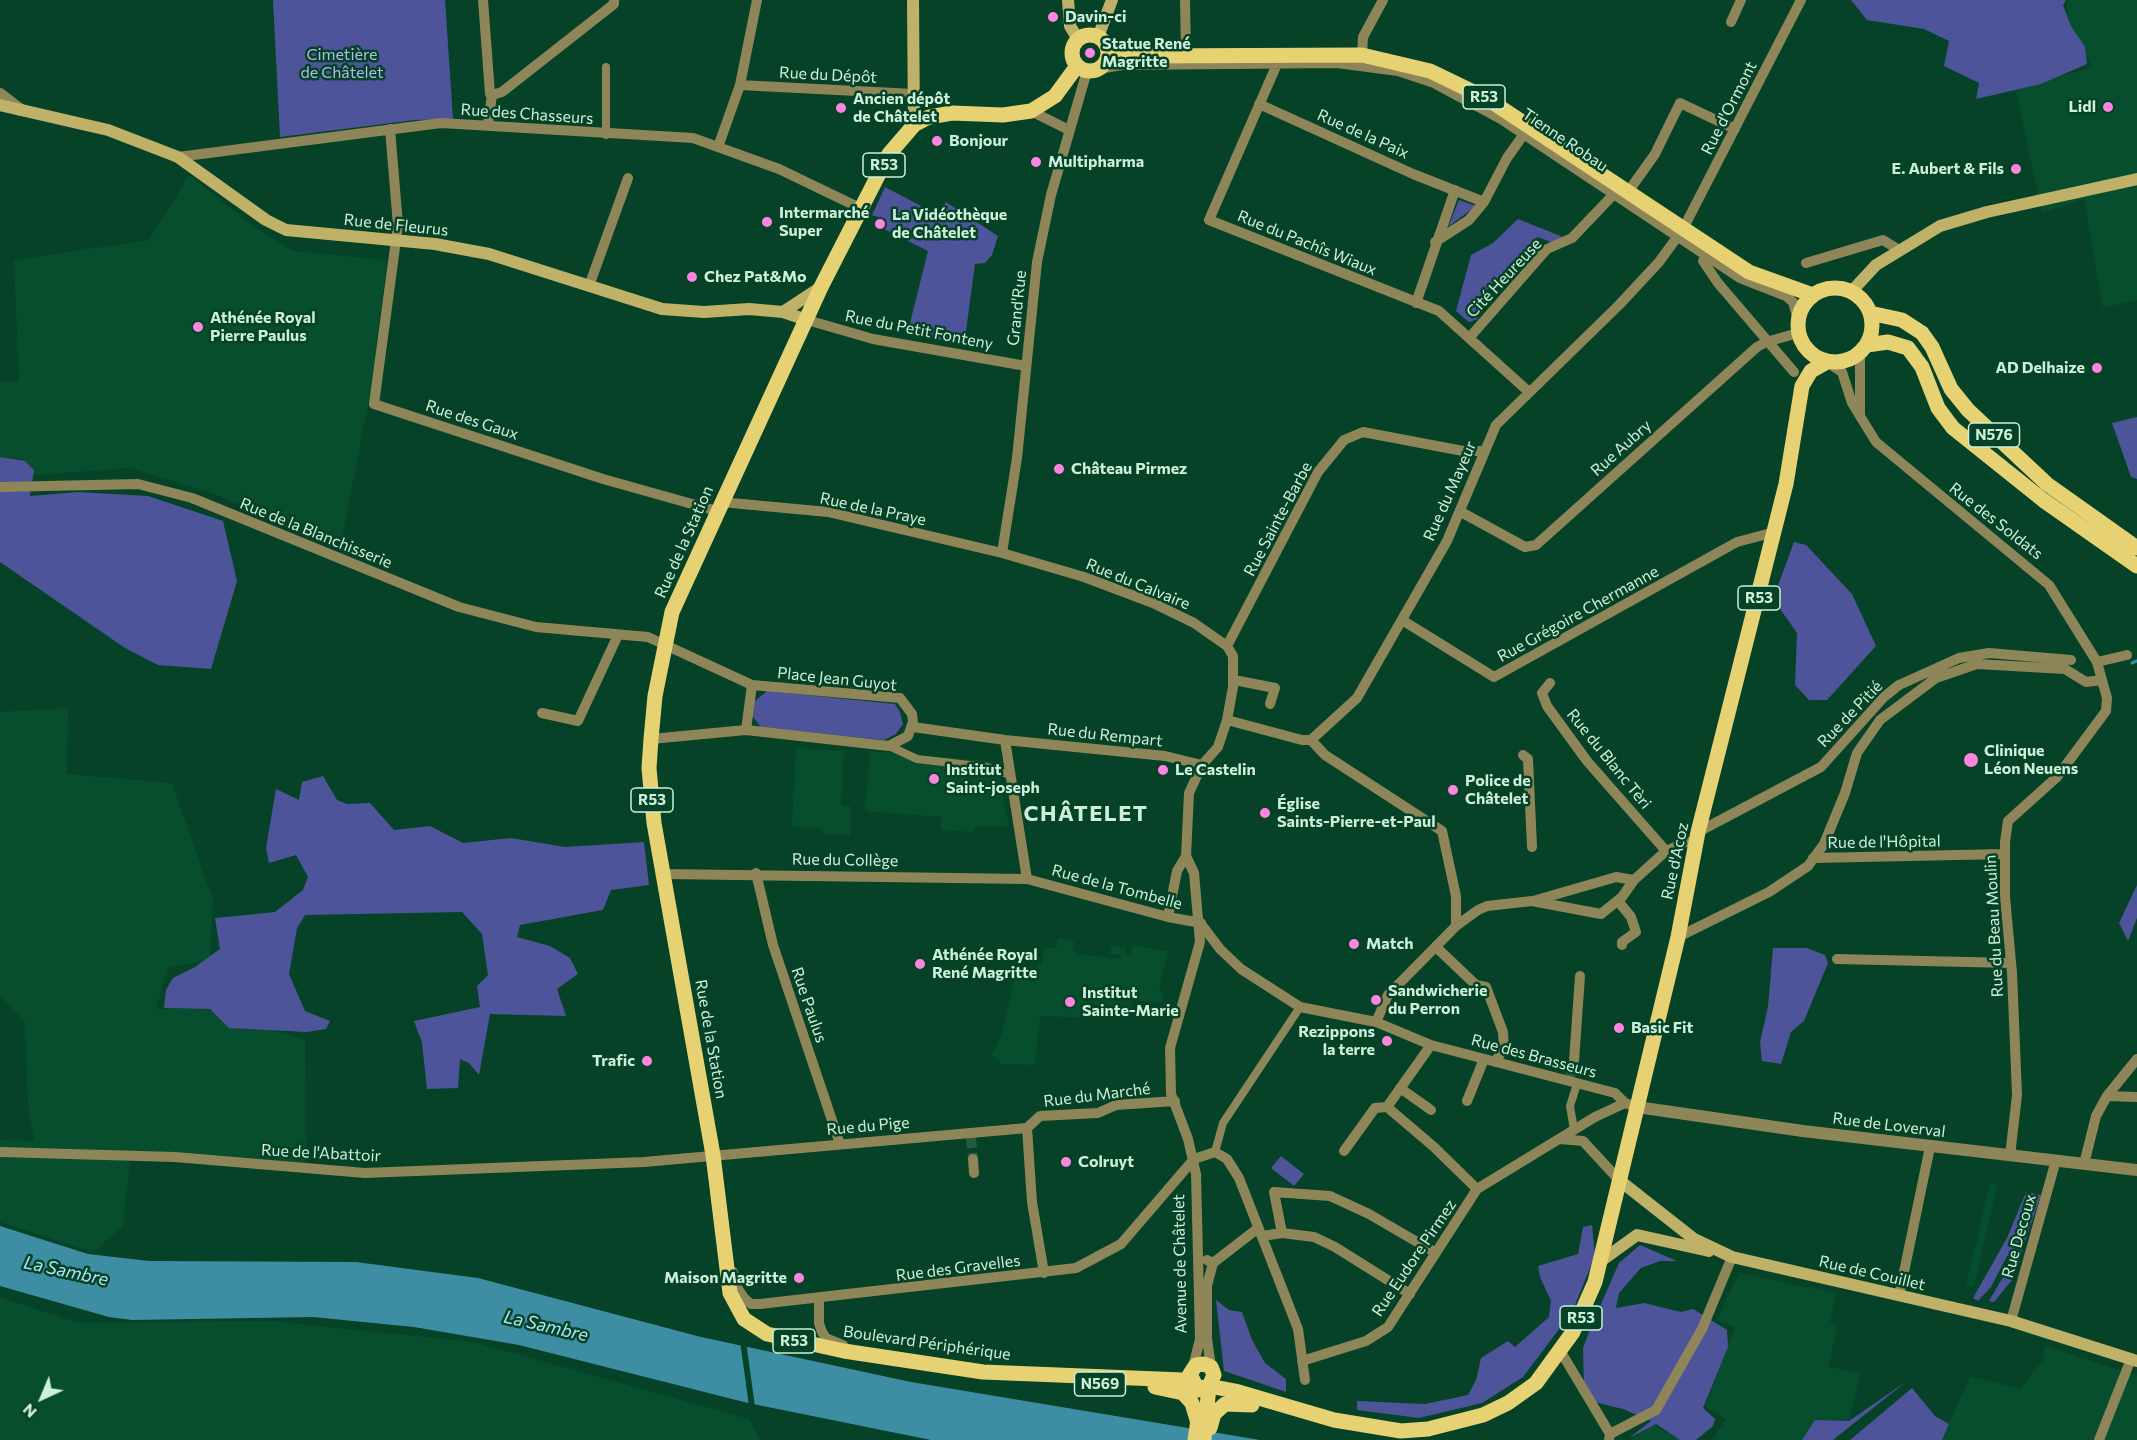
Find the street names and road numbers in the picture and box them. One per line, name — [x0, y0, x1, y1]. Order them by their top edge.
street label: Rue d'Ormont — [1697, 58, 1761, 158]
street label: Rue du Dépôt — [779, 63, 877, 87]
road number: R53 — [1463, 85, 1505, 109]
street label: Rue des Chasseurs — [460, 100, 594, 128]
street label: Tienne Robau — [1519, 104, 1611, 176]
street label: Rue de la Paix — [1314, 105, 1412, 163]
road number: R53 — [863, 153, 905, 177]
street label: Rue du Pachîs Wiaux — [1235, 206, 1379, 280]
street label: Rue de Fleurus — [343, 210, 449, 240]
street label: Cité Heureuse — [1462, 234, 1546, 322]
street label: Grand'Rue — [1003, 269, 1031, 347]
street label: Rue du Petit Fonteny — [843, 306, 995, 354]
street label: Rue des Gaux — [423, 396, 521, 444]
street label: Rue Aubry — [1587, 416, 1655, 480]
road number: N576 — [1968, 423, 2020, 447]
street label: Rue du Mayeur — [1419, 438, 1481, 544]
street label: Rue Sainte-Barbe — [1240, 459, 1316, 579]
street label: Rue des Soldats — [1945, 478, 2047, 564]
street label: Rue de la Station — [651, 483, 717, 601]
street label: Rue de la Praye — [818, 488, 928, 530]
street label: Rue de la Blanchisserie — [237, 494, 395, 572]
street label: Rue du Calvaire — [1083, 554, 1193, 614]
street label: Rue Grégoire Chermanne — [1494, 562, 1662, 666]
road number: R53 — [1738, 586, 1780, 610]
street label: Place Jean Guyot — [776, 663, 898, 695]
street label: Rue de Pitié — [1814, 677, 1886, 751]
street label: Rue du Blanc Tèri — [1563, 705, 1655, 813]
street label: Rue du Rempart — [1046, 719, 1164, 751]
road number: R53 — [631, 788, 673, 812]
street label: Rue d'Acoz — [1657, 820, 1693, 902]
street label: Rue de l'Hôpital — [1827, 831, 1941, 853]
street label: Rue du Collège — [792, 849, 898, 871]
street label: Rue du Beau Moulin — [1981, 854, 2007, 998]
street label: Rue de la Tombelle — [1050, 860, 1184, 914]
street label: Rue Paulus — [787, 965, 831, 1045]
street label: Rue de la Station — [691, 978, 731, 1100]
street label: Rue des Brasseurs — [1469, 1030, 1599, 1082]
street label: Rue du Marché — [1042, 1079, 1152, 1111]
street label: Rue de Loverval — [1832, 1109, 1946, 1141]
street label: Rue du Pige — [826, 1113, 910, 1139]
street label: Rue de l'Abattoir — [260, 1140, 382, 1166]
street label: Rue Decoux — [1998, 1192, 2040, 1280]
street label: Avenue de Châtelet — [1169, 1194, 1191, 1334]
street label: Rue Eudore Pirmez — [1368, 1196, 1460, 1320]
street label: Rue des Gravelles — [895, 1251, 1021, 1285]
street label: Rue de Couillet — [1817, 1251, 1927, 1295]
road number: R53 — [1560, 1306, 1602, 1330]
street label: Boulevard Périphérique — [842, 1322, 1012, 1364]
road number: R53 — [773, 1329, 815, 1353]
road number: N569 — [1074, 1372, 1126, 1396]

